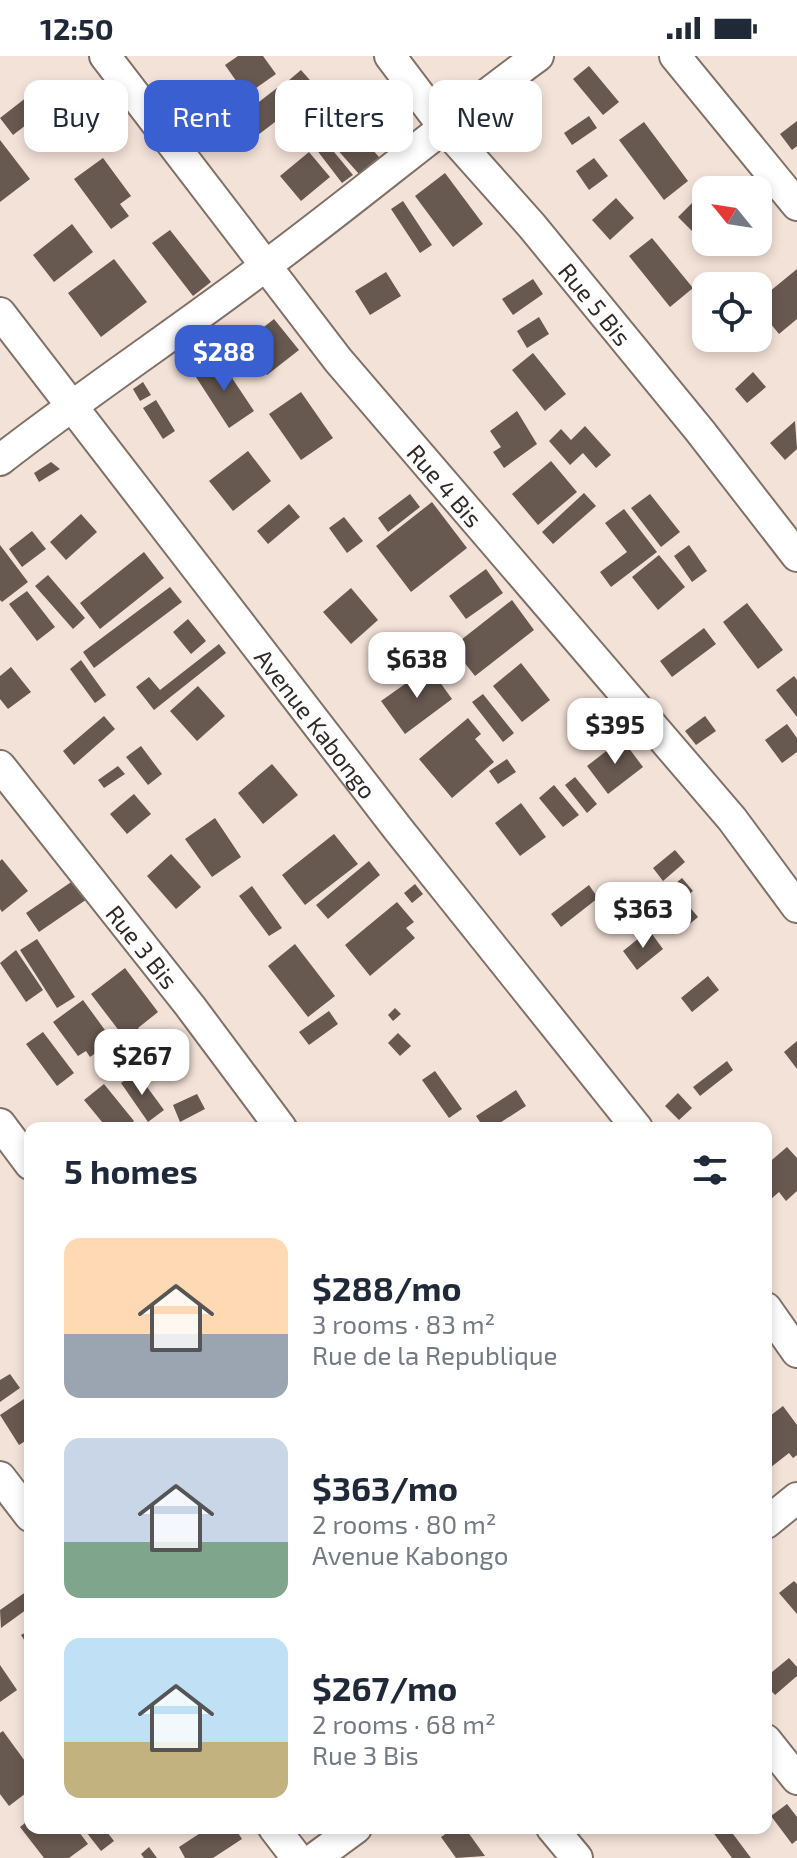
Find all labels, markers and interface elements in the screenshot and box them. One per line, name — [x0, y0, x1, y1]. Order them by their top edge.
text: 12:50 — [40, 10, 114, 46]
chip: Buy — [24, 80, 128, 152]
chip: Rent — [144, 80, 259, 152]
chip: Filters — [275, 80, 413, 152]
chip: New — [429, 80, 542, 152]
north arrow — [692, 176, 772, 256]
map controls — [692, 176, 772, 352]
street label: Rue 5 Bis — [553, 256, 638, 351]
button: locate — [692, 272, 772, 352]
pin: $288 — [177, 325, 271, 393]
text: $288 — [193, 335, 255, 366]
street label: Rue 4 Bis — [402, 438, 489, 533]
pin: $638 — [370, 632, 464, 700]
street label: Avenue Kabongo — [249, 642, 383, 804]
text: $638 — [386, 642, 448, 673]
pin: $395 — [568, 698, 662, 766]
text: $395 — [585, 708, 645, 739]
pin: $363 — [596, 882, 690, 950]
text: $363 — [613, 892, 673, 923]
street label: Rue 3 Bis — [101, 899, 185, 994]
pin: $267 — [95, 1029, 189, 1097]
text: $267 — [112, 1039, 172, 1070]
icon: filters — [688, 1148, 732, 1192]
text: 5 homes — [64, 1150, 198, 1191]
text: $288/mo — [312, 1267, 462, 1308]
icon: home — [128, 1270, 224, 1366]
text: 3 rooms · 83 m² — [312, 1308, 495, 1339]
text: Rue de la Republique — [312, 1339, 558, 1370]
text: $363/mo — [312, 1467, 458, 1508]
icon: home — [128, 1470, 224, 1566]
text: 2 rooms · 80 m² — [312, 1508, 497, 1539]
text: Avenue Kabongo — [312, 1539, 508, 1570]
text: $267/mo — [312, 1667, 457, 1708]
icon: home — [128, 1670, 224, 1766]
text: 2 rooms · 68 m² — [312, 1708, 496, 1739]
text: Rue 3 Bis — [312, 1739, 419, 1770]

